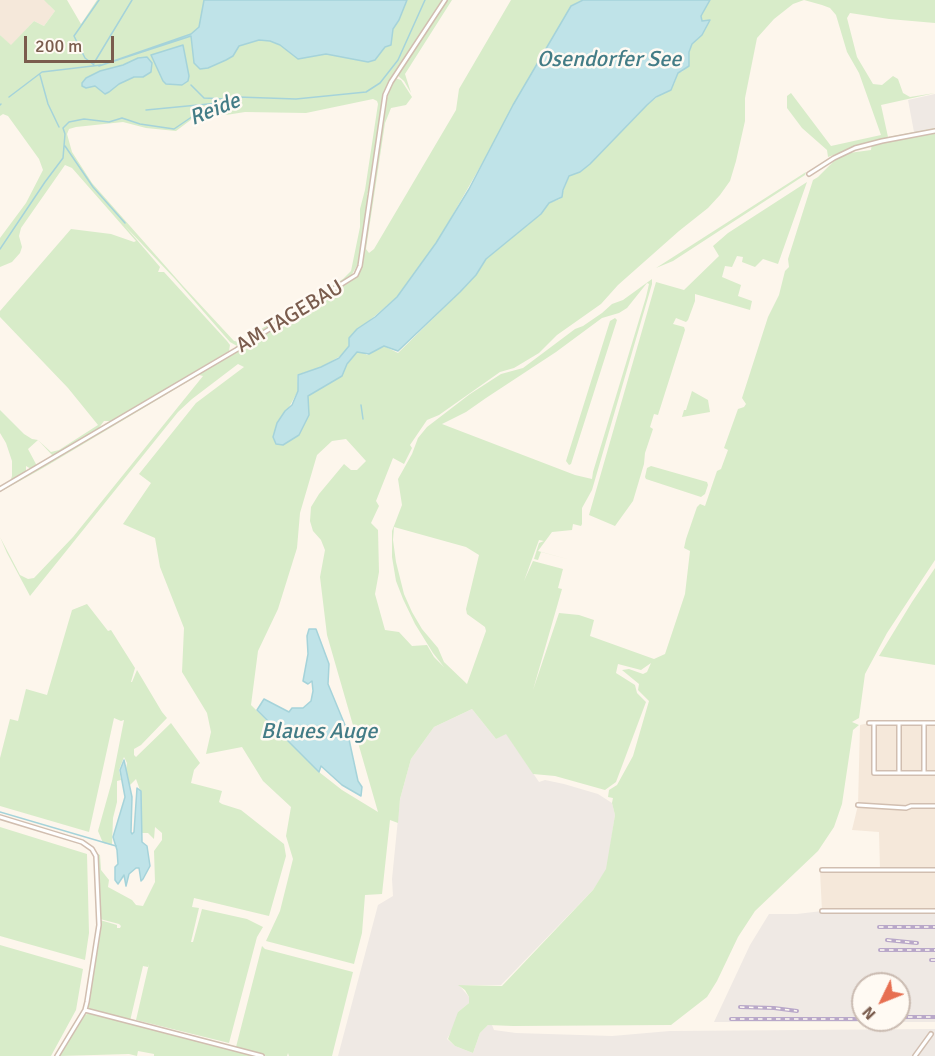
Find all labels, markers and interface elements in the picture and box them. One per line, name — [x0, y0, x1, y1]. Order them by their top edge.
scale bar — [27, 24, 117, 62]
text: 200 m — [35, 35, 82, 57]
water label: Osendorfer See — [537, 47, 681, 73]
water label: Reide — [186, 88, 244, 132]
street label: AM TAGEBAU — [232, 275, 348, 359]
water label: Blaues Auge — [261, 719, 377, 745]
north arrow — [851, 972, 911, 1032]
text: N — [858, 1002, 880, 1024]

